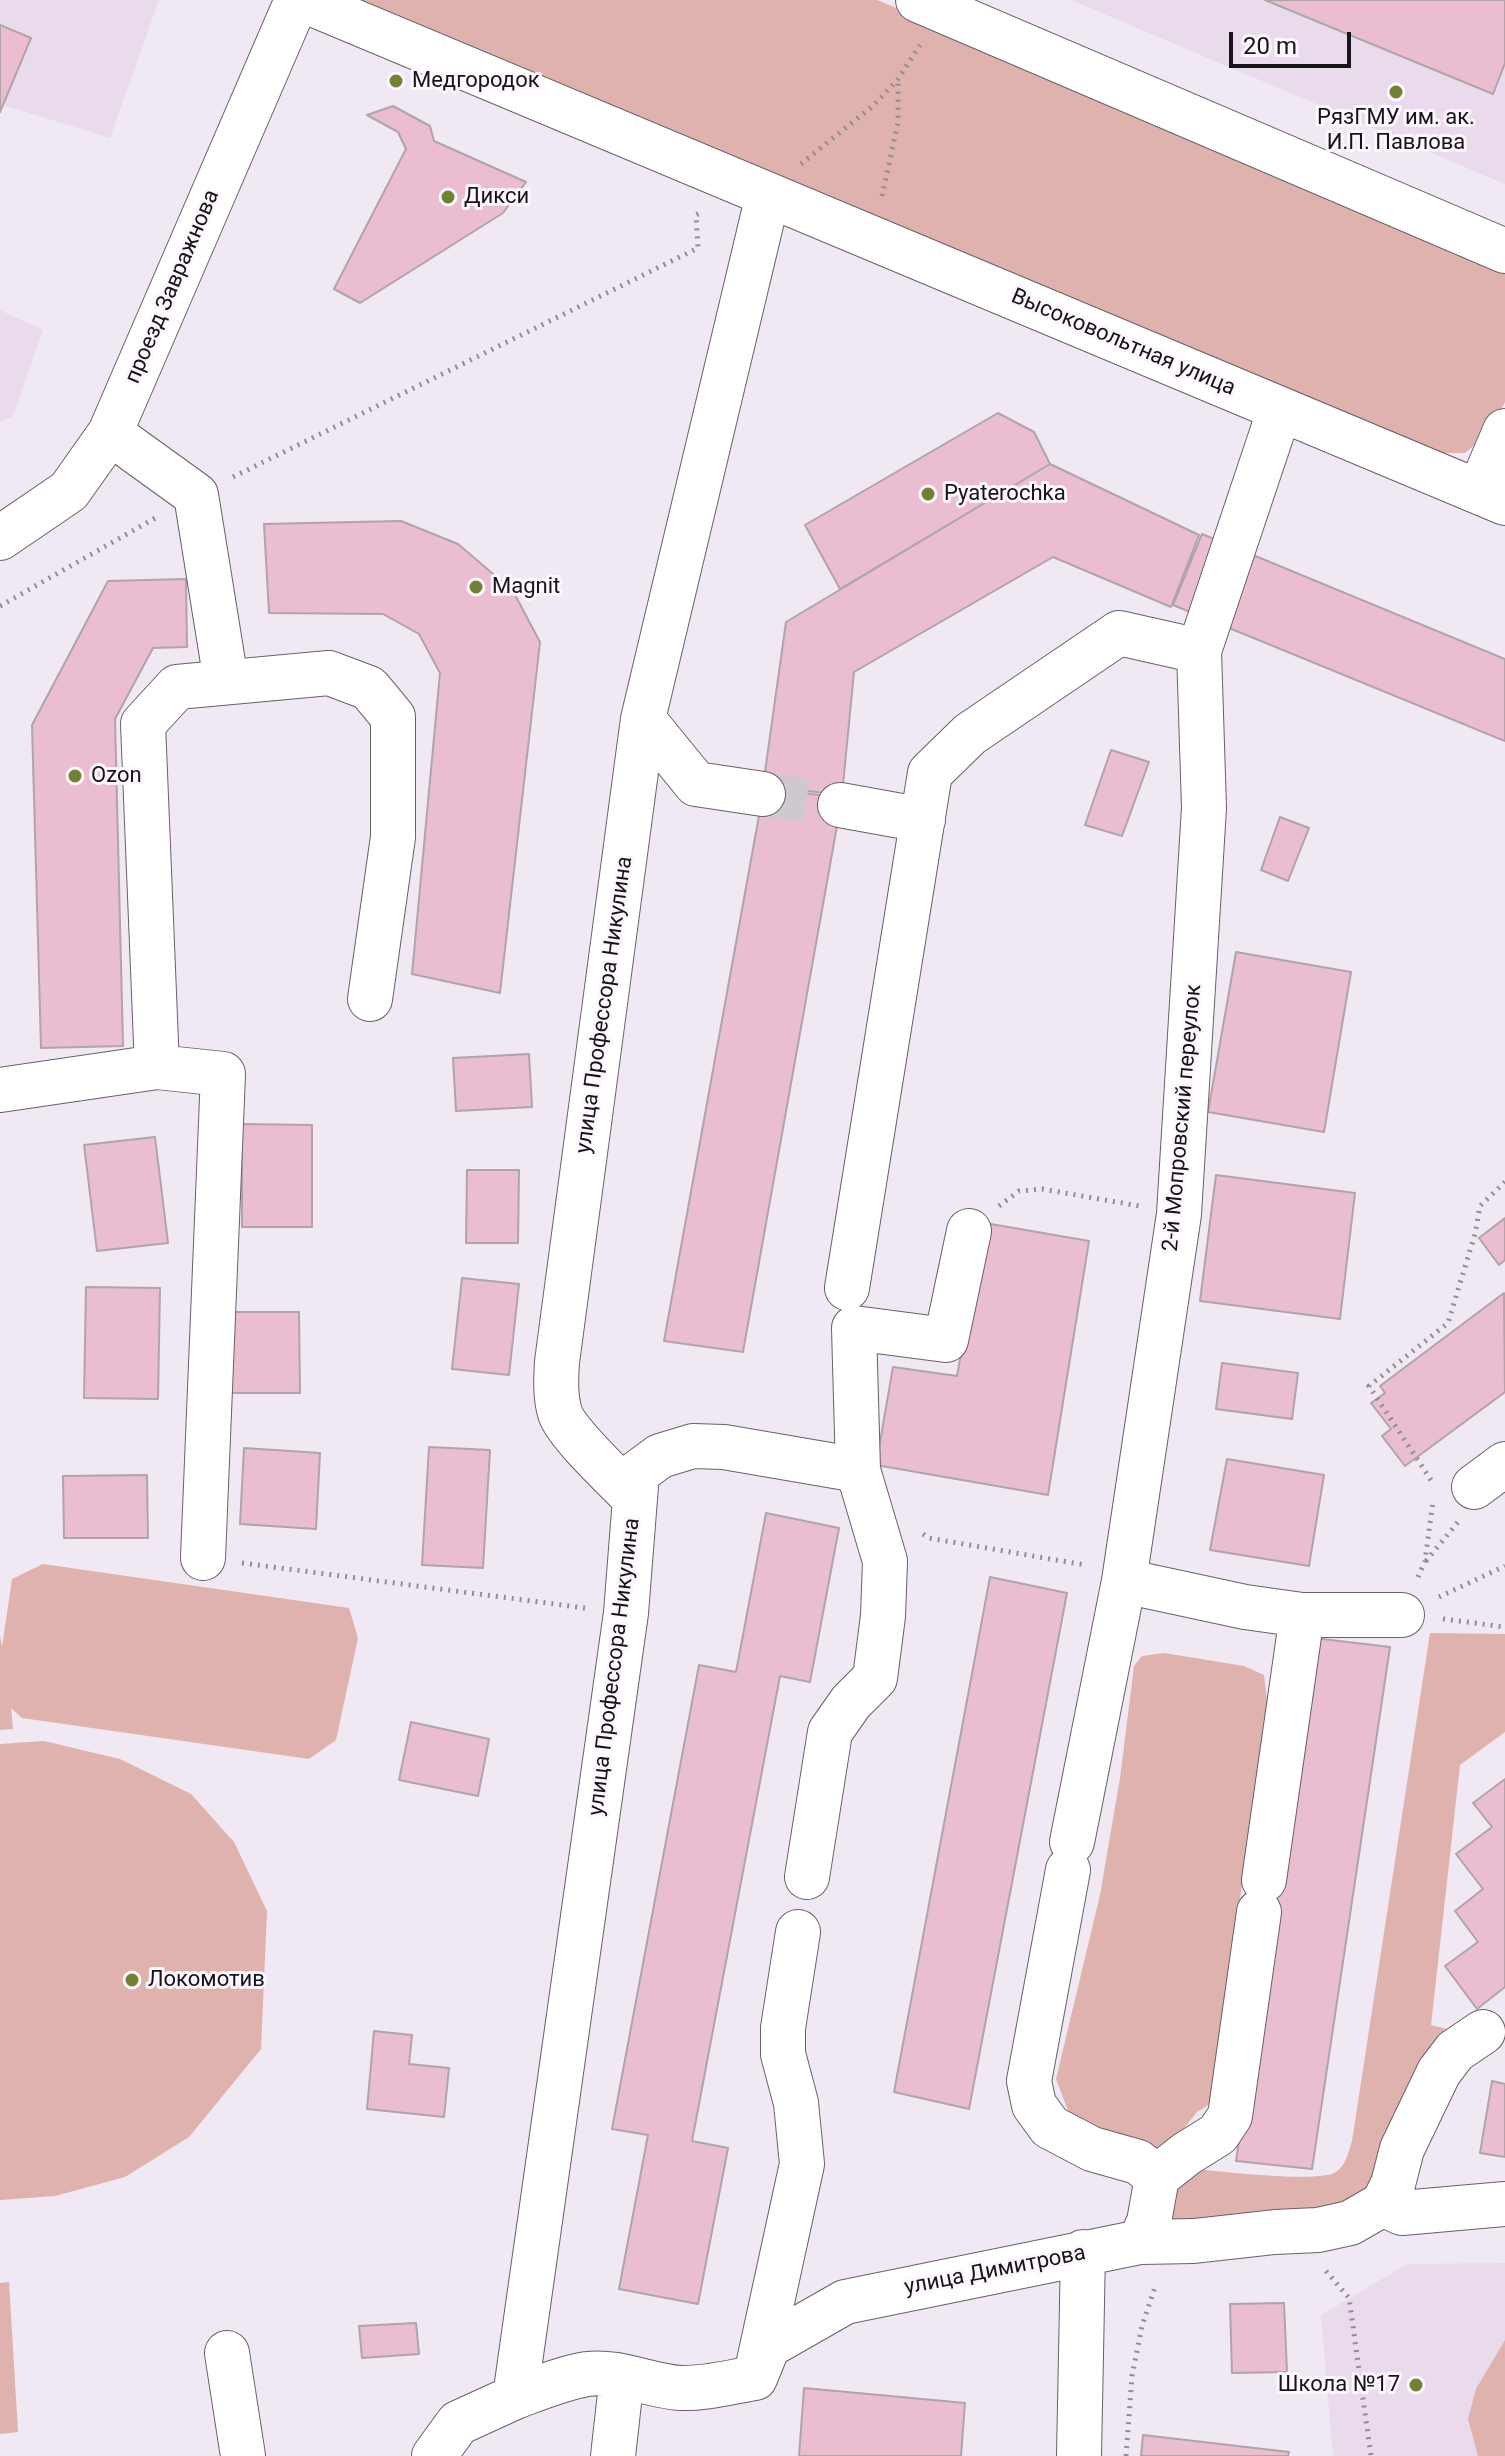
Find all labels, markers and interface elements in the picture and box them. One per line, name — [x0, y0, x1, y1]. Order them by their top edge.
scale bar — [1233, 16, 1355, 66]
text: 20 m — [1243, 32, 1297, 60]
place label: Медгородок — [412, 68, 540, 94]
marker: Медгородок — [387, 72, 405, 90]
marker: РязГМУ им. ак. И.П. Павлова — [1387, 83, 1405, 101]
place label: РязГМУ им. ак. И.П. Павлова — [1317, 105, 1475, 156]
place label: Дикси — [464, 184, 529, 210]
street label: проезд Завражнова — [120, 186, 226, 388]
marker: Дикси — [439, 188, 457, 206]
street label: Высоковольтная улица — [1007, 284, 1239, 402]
place label: Pyaterochka — [944, 481, 1066, 507]
marker: Pyaterochka — [919, 485, 937, 503]
place label: Magnit — [492, 574, 560, 600]
marker: Magnit — [467, 578, 485, 596]
place label: Ozon — [91, 763, 142, 789]
marker: Ozon — [66, 767, 84, 785]
street label: улица Профессора Никулина — [571, 855, 639, 1155]
street label: 2-й Мопровский переулок — [1158, 983, 1208, 1253]
street label: улица Профессора Никулина — [584, 1517, 646, 1817]
place label: Локомотив — [148, 1967, 265, 1993]
marker: Локомотив — [123, 1971, 141, 1989]
street label: улица Димитрова — [902, 2240, 1088, 2302]
place label: Школа №17 — [1278, 2372, 1400, 2398]
marker: Школа №17 — [1407, 2376, 1425, 2394]

